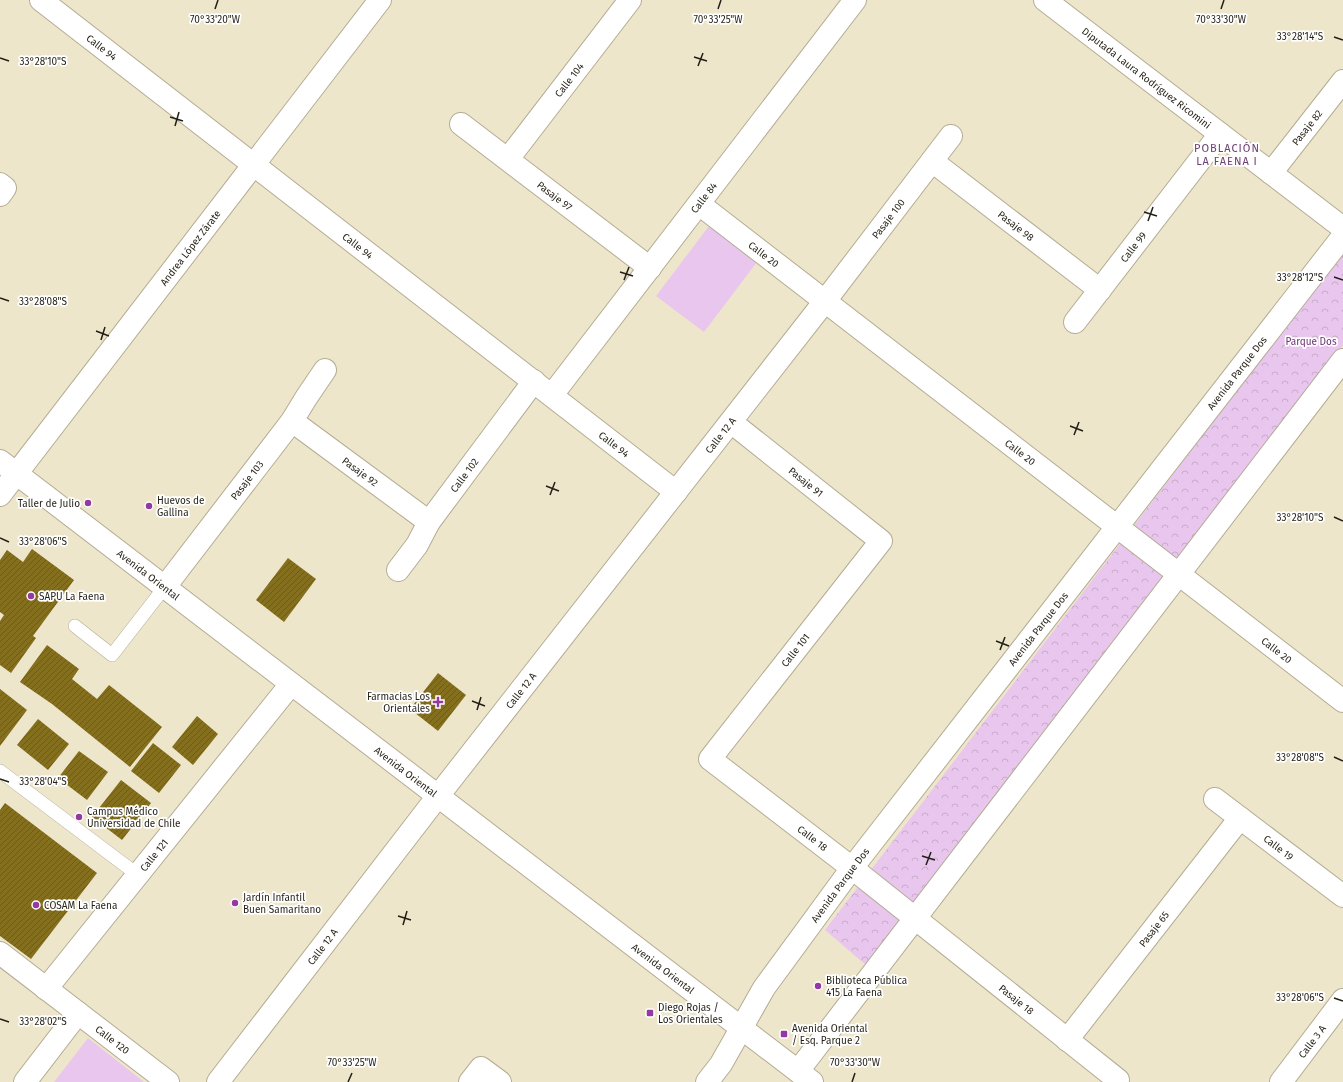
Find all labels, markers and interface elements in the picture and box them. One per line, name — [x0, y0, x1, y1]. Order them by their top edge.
text: 70°33'20"W — [190, 14, 241, 26]
text: 70°33'25"W — [693, 14, 743, 26]
text: 70°33'30"W — [1196, 14, 1247, 26]
street label: Diputada Laura Rodríguez Ricomini — [1079, 25, 1213, 132]
text: 33°28'14"S — [1277, 31, 1324, 43]
street label: Calle 94 — [84, 32, 119, 64]
text: 33°28'10"S — [20, 56, 67, 68]
street label: Calle 104 — [553, 60, 587, 100]
street label: Pasaje 82 — [1290, 108, 1325, 148]
district label: POBLACIÓN LA FAENA I — [1194, 141, 1260, 168]
street label: Pasaje 97 — [534, 179, 575, 214]
street label: Calle 84 — [689, 180, 720, 216]
street label: Pasaje 100 — [870, 196, 908, 241]
street label: Andrea López Zárate — [158, 208, 224, 288]
street label: Pasaje 98 — [995, 209, 1036, 244]
street label: Calle 99 — [1118, 230, 1149, 265]
street label: Calle 94 — [340, 231, 376, 262]
street label: Calle 20 — [746, 239, 781, 271]
text: 33°28'12"S — [1277, 272, 1324, 284]
text: 33°28'08"S — [19, 296, 68, 308]
street label: Avenida Parque Dos — [1205, 334, 1270, 413]
park label: Parque Dos — [1285, 336, 1337, 348]
street label: Calle 12 A — [703, 415, 739, 456]
street label: Calle 94 — [596, 429, 632, 461]
street label: Calle 20 — [1002, 437, 1038, 469]
street label: Pasaje 92 — [340, 455, 380, 489]
street label: Calle 102 — [448, 456, 481, 495]
street label: Pasaje 103 — [229, 459, 266, 503]
street label: Pasaje 91 — [786, 465, 825, 500]
place label: Huevos de Gallina — [157, 495, 205, 519]
place label: Taller de Julio — [18, 498, 80, 510]
marker: Taller de Julio — [83, 498, 93, 508]
marker: Huevos de Gallina — [144, 501, 154, 511]
text: 33°28'10"S — [1277, 512, 1324, 524]
text: 33°28'06"S — [19, 536, 67, 548]
street label: Avenida Oriental — [114, 548, 182, 603]
street label: Avenida Parque Dos — [1006, 590, 1071, 669]
marker: SAPU La Faena — [26, 591, 36, 601]
place label: SAPU La Faena — [39, 591, 105, 603]
street label: Calle 101 — [779, 632, 812, 670]
street label: Calle 20 — [1259, 635, 1294, 667]
street label: Calle 12 A — [504, 670, 539, 711]
place label: Farmacias Los Orientales — [367, 691, 430, 715]
marker: Farmacias Los Orientales — [433, 697, 443, 707]
street label: Avenida Oriental — [372, 744, 439, 800]
text: 33°28'08"S — [1276, 752, 1325, 764]
text: 33°28'04"S — [19, 776, 67, 788]
place label: Campus Médico Universidad de Chile — [87, 806, 180, 830]
marker: Campus Médico Universidad de Chile — [74, 812, 84, 822]
street label: Calle 18 — [795, 823, 830, 854]
street label: Calle 19 — [1261, 833, 1295, 863]
street label: Calle 121 — [138, 837, 171, 874]
street label: Avenida Parque Dos — [809, 846, 873, 925]
place label: Jardín Infantil Buen Samaritano — [243, 891, 321, 916]
marker: Jardín Infantil Buen Samaritano — [230, 898, 240, 908]
marker: COSAM La Faena — [31, 900, 41, 910]
place label: COSAM La Faena — [44, 900, 117, 912]
street label: Pasaje 65 — [1137, 909, 1172, 950]
street label: Calle 12 A — [305, 926, 341, 968]
street label: Avenida Oriental — [629, 941, 696, 997]
place label: Biblioteca Pública 415 La Faena — [826, 974, 907, 999]
marker: Biblioteca Pública 415 La Faena — [813, 981, 823, 991]
street label: Pasaje 18 — [996, 982, 1036, 1018]
text: 33°28'06"S — [1276, 992, 1324, 1004]
place label: Diego Rojas / Los Orientales — [658, 1002, 723, 1026]
marker: Diego Rojas / Los Orientales — [645, 1008, 655, 1018]
text: 33°28'02"S — [19, 1016, 67, 1028]
street label: Calle 120 — [93, 1023, 132, 1057]
place label: Avenida Oriental / Esq. Parque 2 — [792, 1023, 868, 1047]
street label: Calle 3 A — [1296, 1023, 1329, 1061]
marker: Avenida Oriental / Esq. Parque 2 — [779, 1029, 789, 1039]
text: 70°33'25"W — [327, 1057, 377, 1069]
text: 70°33'30"W — [830, 1057, 881, 1069]

